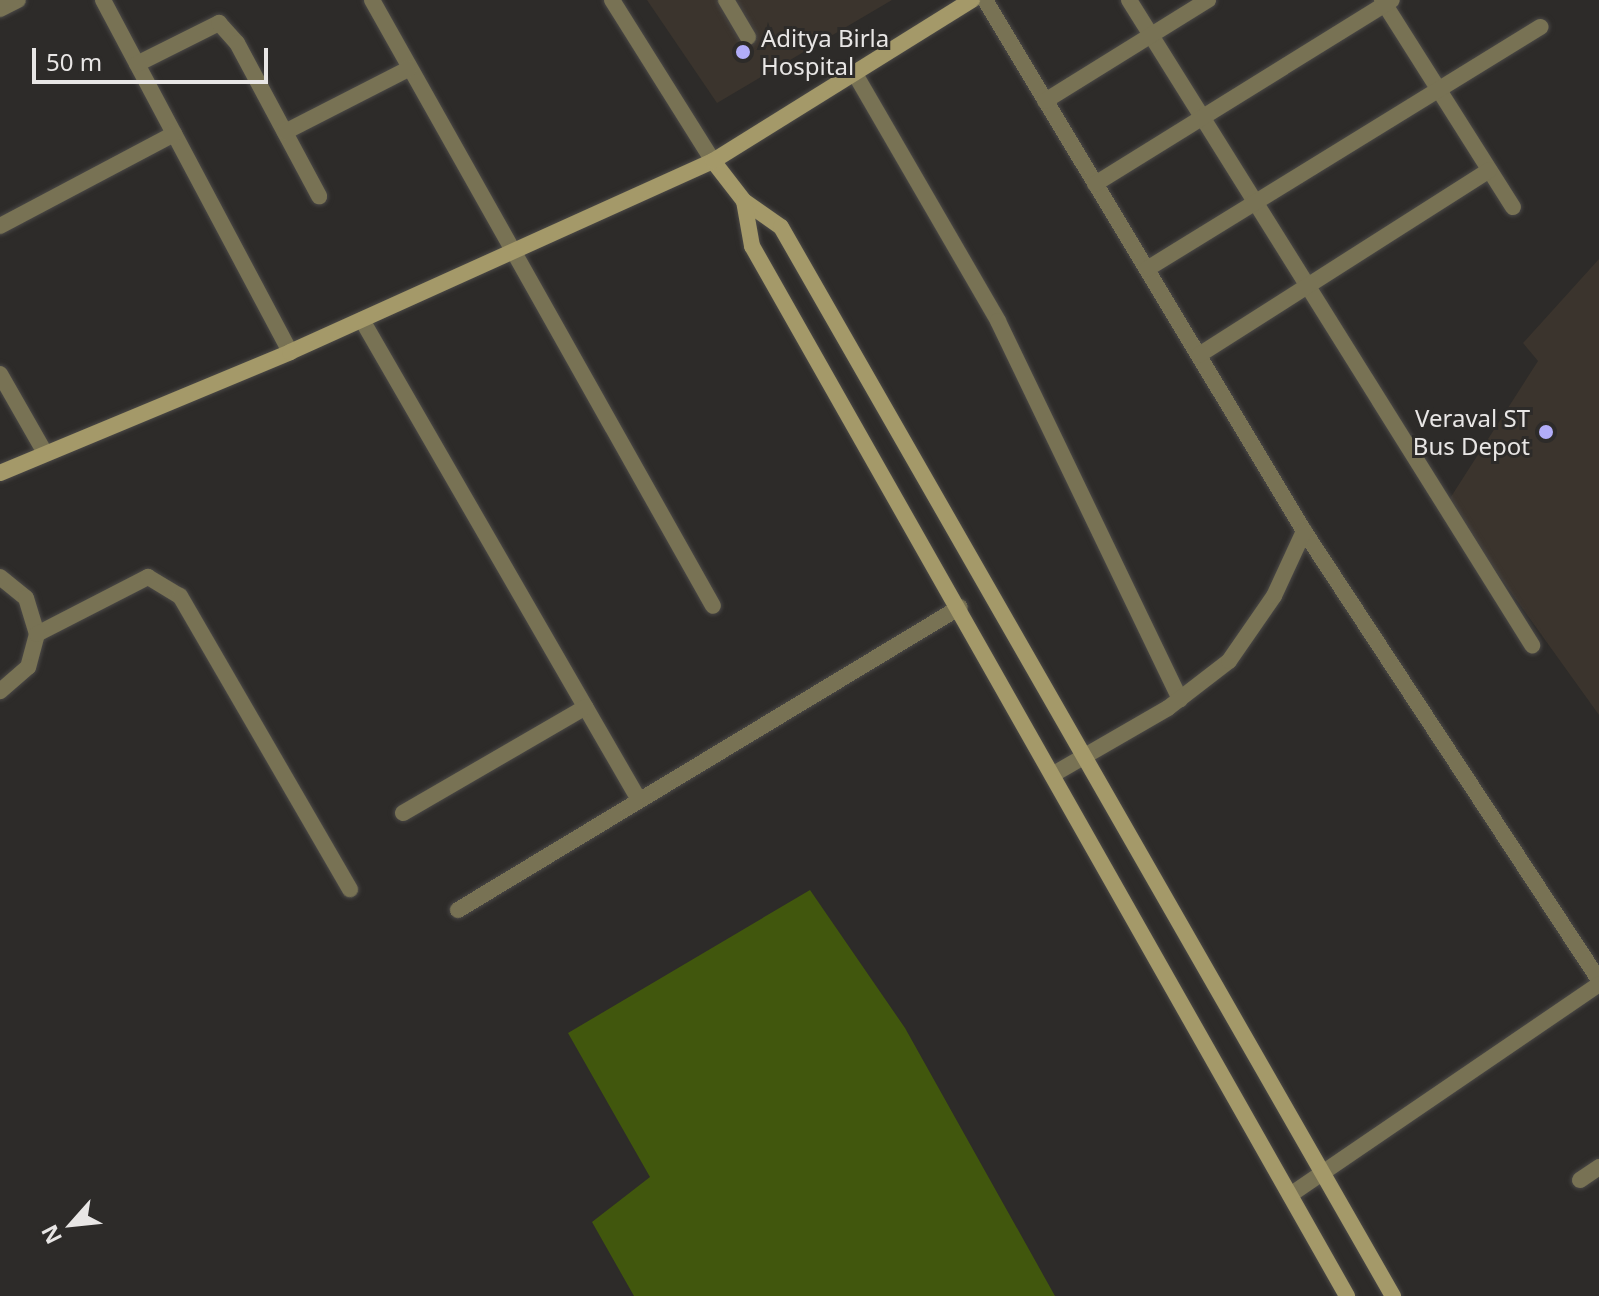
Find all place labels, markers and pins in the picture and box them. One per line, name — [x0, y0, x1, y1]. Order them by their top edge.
place label: Aditya Birla Hospital — [761, 24, 889, 80]
marker: Aditya Birla Hospital — [732, 41, 754, 63]
place label: Veraval ST Bus Depot — [1413, 404, 1530, 460]
marker: Veraval ST Bus Depot — [1537, 423, 1555, 441]

